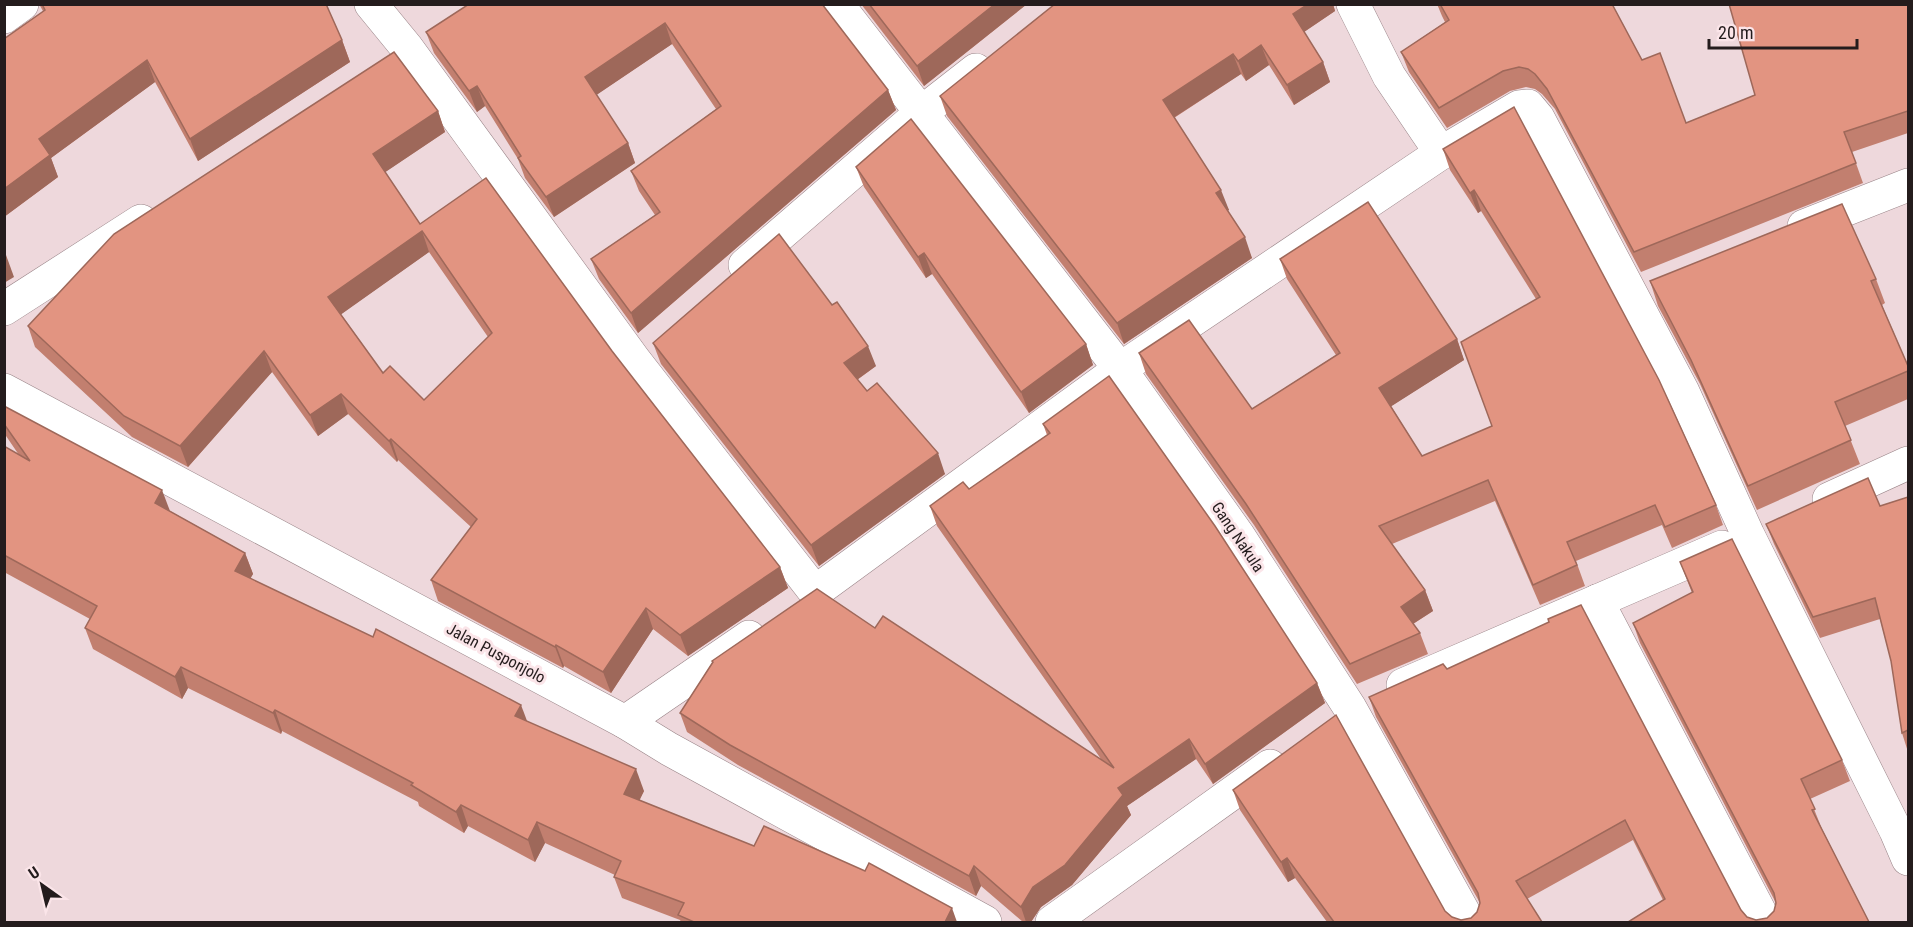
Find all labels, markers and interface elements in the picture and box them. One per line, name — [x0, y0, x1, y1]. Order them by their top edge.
scale bar — [1709, 12, 1858, 50]
text: 20 m — [1718, 22, 1753, 43]
street label: Gang Nakula — [1208, 498, 1268, 576]
street label: Jalan Pusponjolo — [443, 619, 549, 687]
north arrow — [12, 855, 72, 915]
text: U — [25, 863, 43, 883]

